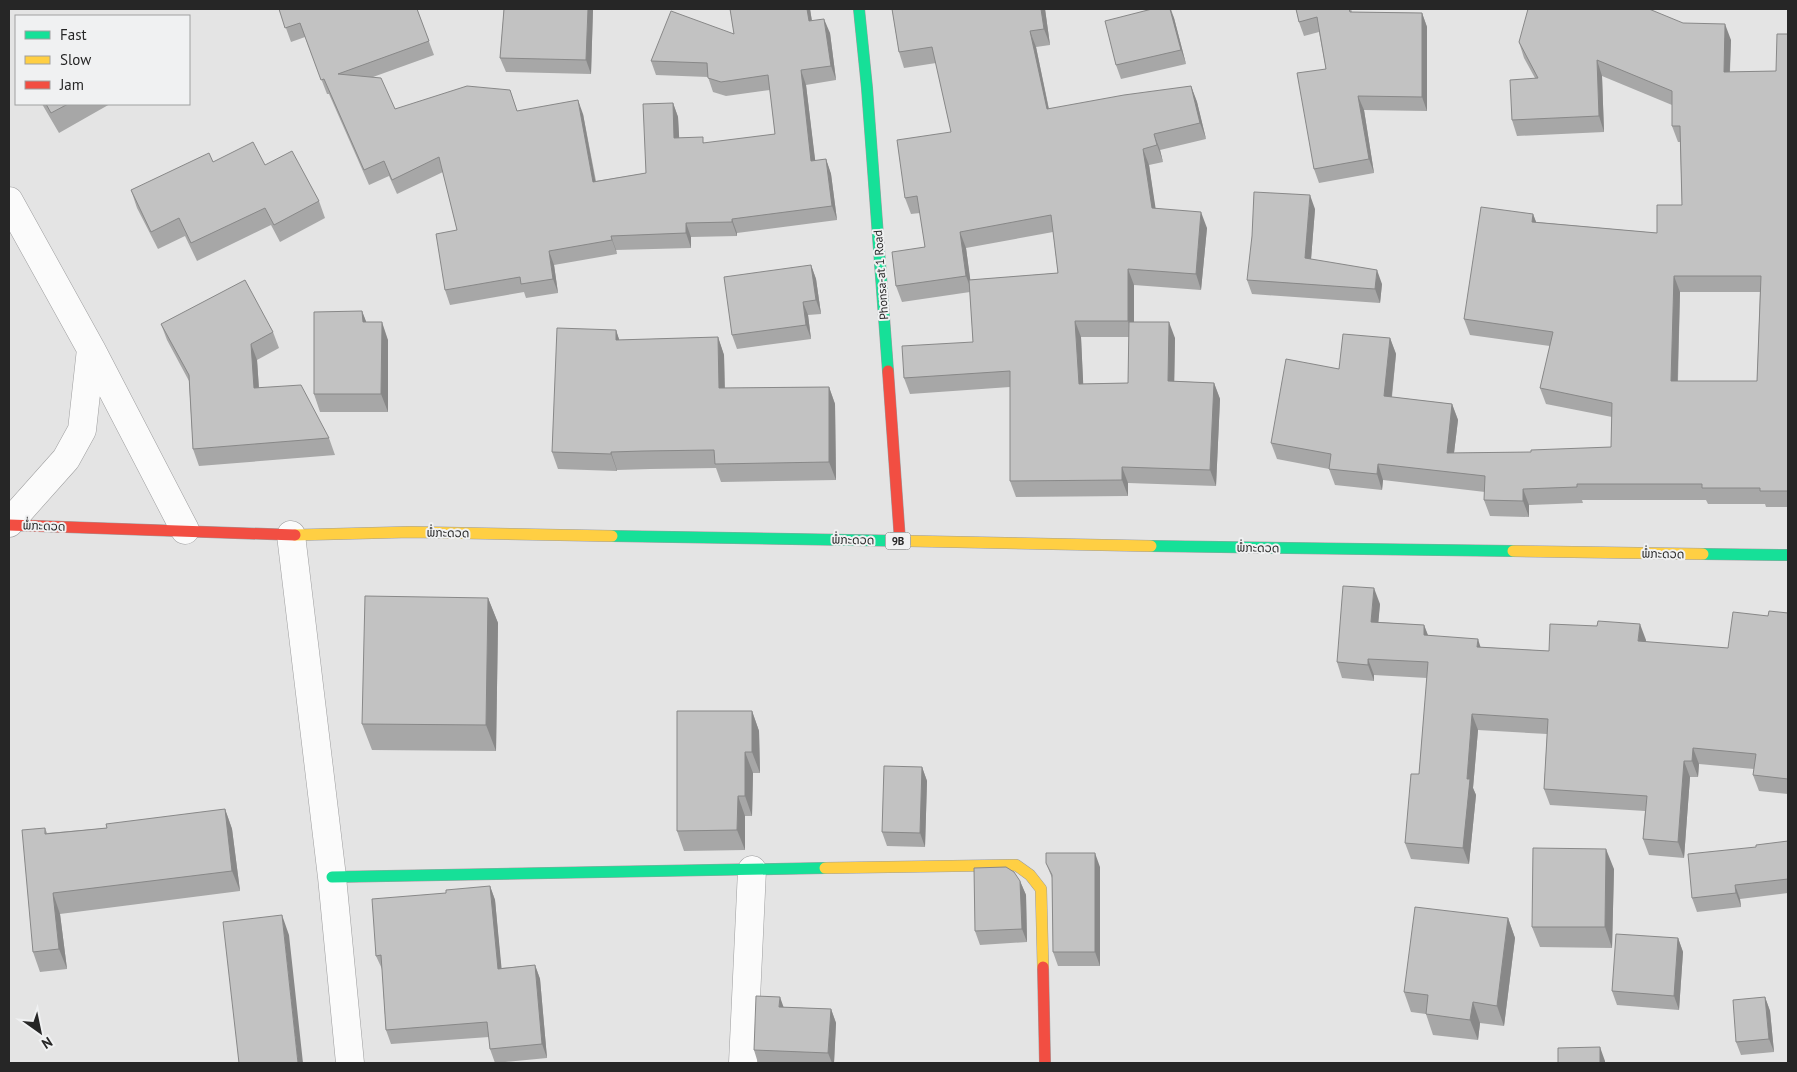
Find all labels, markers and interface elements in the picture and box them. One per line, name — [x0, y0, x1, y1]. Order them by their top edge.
legend — [15, 15, 190, 105]
text: Fast — [60, 25, 87, 44]
text: Slow — [60, 50, 91, 69]
text: Jam — [59, 75, 84, 94]
street label: Phonsa-at 1 Road — [870, 230, 891, 320]
street label: ພໍ່ກະດວດ — [22, 516, 66, 534]
street label: ພໍ່ກະດວດ — [426, 524, 470, 540]
street label: ພໍ່ກະດວດ — [831, 531, 875, 547]
road number: 9B — [886, 532, 910, 550]
street label: ພໍ່ກະດວດ — [1236, 539, 1280, 555]
street label: ພໍ່ກະດວດ — [1641, 545, 1685, 561]
north arrow — [15, 1007, 65, 1057]
text: N — [38, 1033, 56, 1053]

